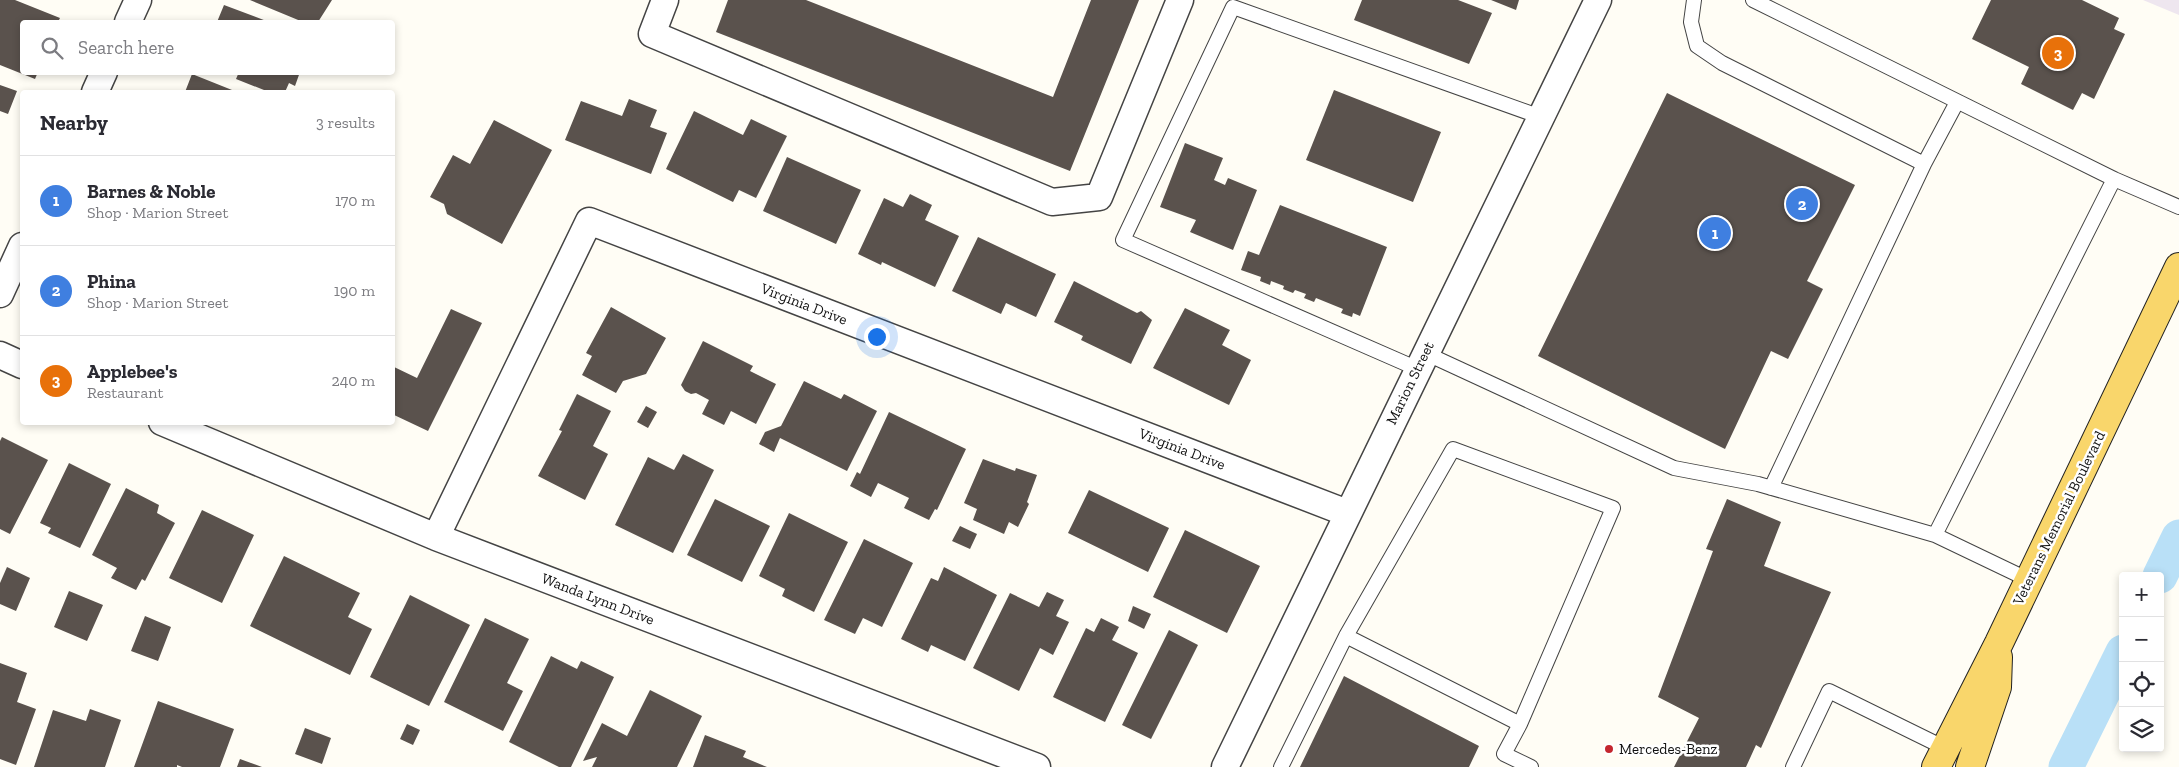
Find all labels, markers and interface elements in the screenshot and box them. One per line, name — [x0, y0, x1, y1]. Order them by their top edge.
search box — [20, 20, 395, 75]
icon: search — [38, 34, 66, 62]
pin: 3 — [2042, 34, 2074, 72]
text: Search here — [78, 36, 174, 59]
text: Nearby — [40, 110, 108, 135]
text: 3 results — [316, 113, 375, 132]
text: Barnes & Noble — [87, 180, 215, 203]
pin: 2 — [1786, 185, 1818, 223]
text: 1 — [53, 191, 59, 210]
text: 170 m — [335, 191, 375, 210]
text: Shop · Marion Street — [87, 203, 228, 222]
pin: 1 — [1699, 214, 1731, 252]
text: Phina — [87, 270, 136, 293]
street label: Virginia Drive — [757, 279, 850, 329]
text: 2 — [52, 281, 60, 300]
text: 190 m — [334, 281, 375, 300]
text: Shop · Marion Street — [87, 293, 228, 312]
your location — [864, 324, 890, 350]
street label: Marion Street — [1382, 338, 1438, 427]
text: Applebee's — [87, 360, 178, 383]
text: 3 — [52, 371, 60, 390]
text: 240 m — [331, 371, 375, 390]
text: Restaurant — [87, 383, 163, 402]
street label: Virginia Drive — [1135, 424, 1228, 474]
street label: Veterans Memorial Boulevard — [2008, 427, 2109, 609]
street label: Wanda Lynn Drive — [539, 569, 657, 629]
map controls — [2119, 572, 2164, 752]
button: + — [2119, 572, 2164, 617]
button: − — [2119, 617, 2164, 662]
button: locate — [2119, 662, 2164, 707]
button: layers — [2119, 707, 2164, 752]
place label: Mercedes-Benz — [1619, 740, 1718, 758]
marker: Mercedes-Benz — [1603, 743, 1615, 755]

